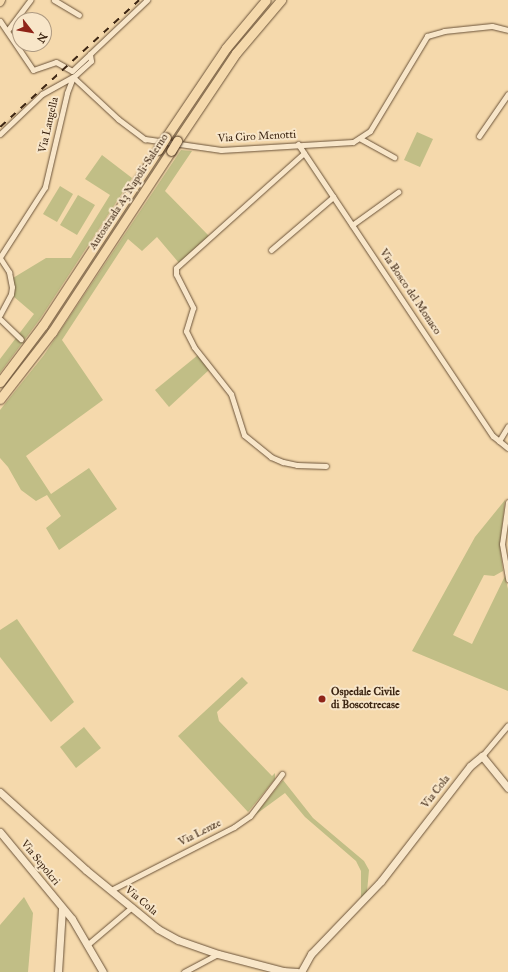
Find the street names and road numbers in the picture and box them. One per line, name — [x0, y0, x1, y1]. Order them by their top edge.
street label: Via Langella — [36, 96, 62, 154]
street label: Via Ciro Menotti — [217, 128, 297, 146]
street label: Autostrada A3 Napoli-Salerno — [87, 132, 171, 252]
street label: Via Bosco del Monaco — [376, 247, 444, 337]
street label: Via Cola — [419, 773, 453, 811]
street label: Via Lenze — [177, 817, 223, 849]
street label: Via Sepolcri — [18, 838, 62, 888]
street label: Via Cola — [122, 884, 160, 918]

